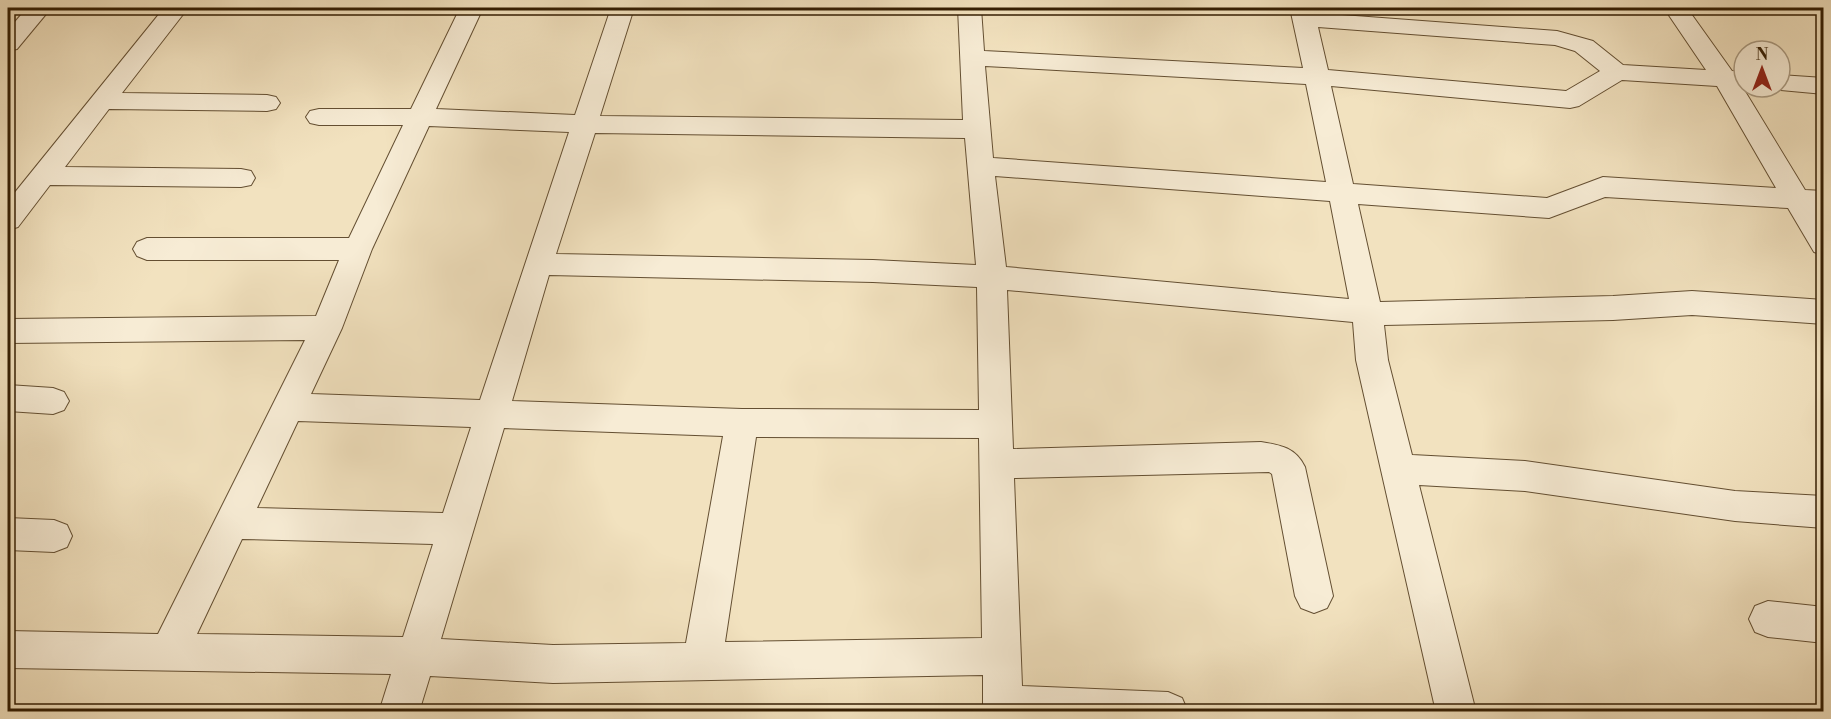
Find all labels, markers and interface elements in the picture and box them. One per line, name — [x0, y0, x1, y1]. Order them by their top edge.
north arrow — [1732, 39, 1792, 99]
text: N — [1756, 45, 1769, 65]

